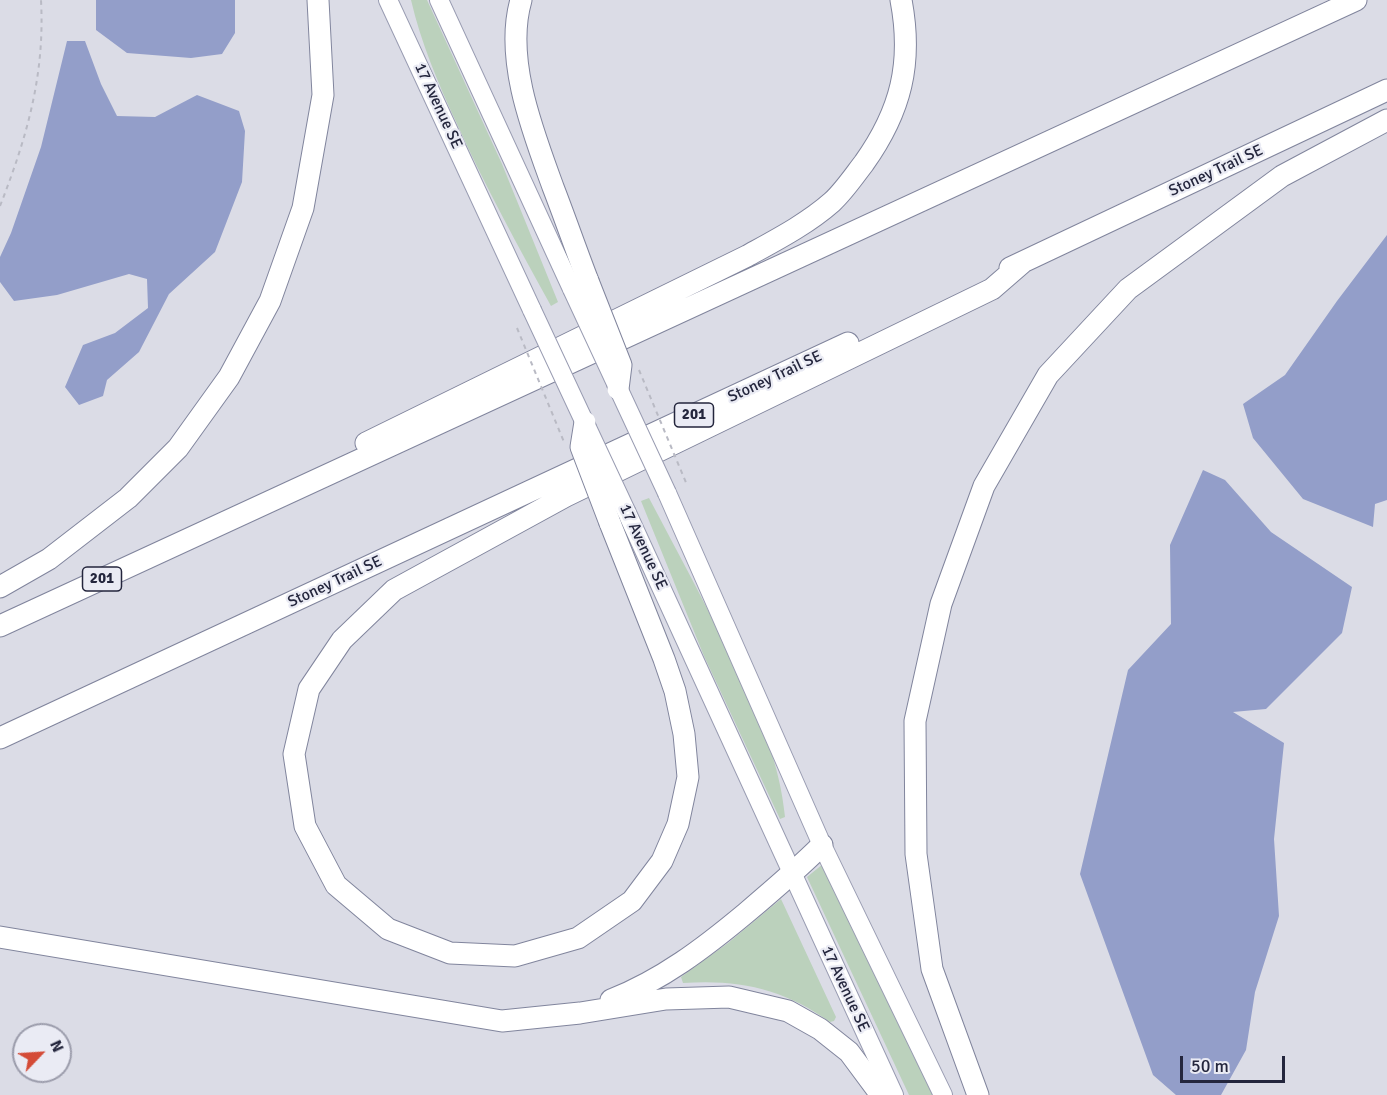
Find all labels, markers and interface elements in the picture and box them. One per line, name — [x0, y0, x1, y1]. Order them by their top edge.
street label: 17 Avenue SE — [410, 60, 466, 152]
street label: Stoney Trail SE — [1166, 141, 1266, 201]
street label: Stoney Trail SE — [725, 347, 825, 407]
road number: 201 — [674, 403, 714, 427]
street label: 17 Avenue SE — [615, 501, 671, 593]
street label: Stoney Trail SE — [285, 552, 385, 612]
road number: 201 — [82, 567, 122, 591]
street label: 17 Avenue SE — [817, 943, 873, 1035]
north arrow — [12, 1023, 72, 1083]
text: N — [45, 1037, 68, 1056]
scale bar — [1183, 1044, 1288, 1082]
text: 50 m — [1191, 1055, 1229, 1077]

